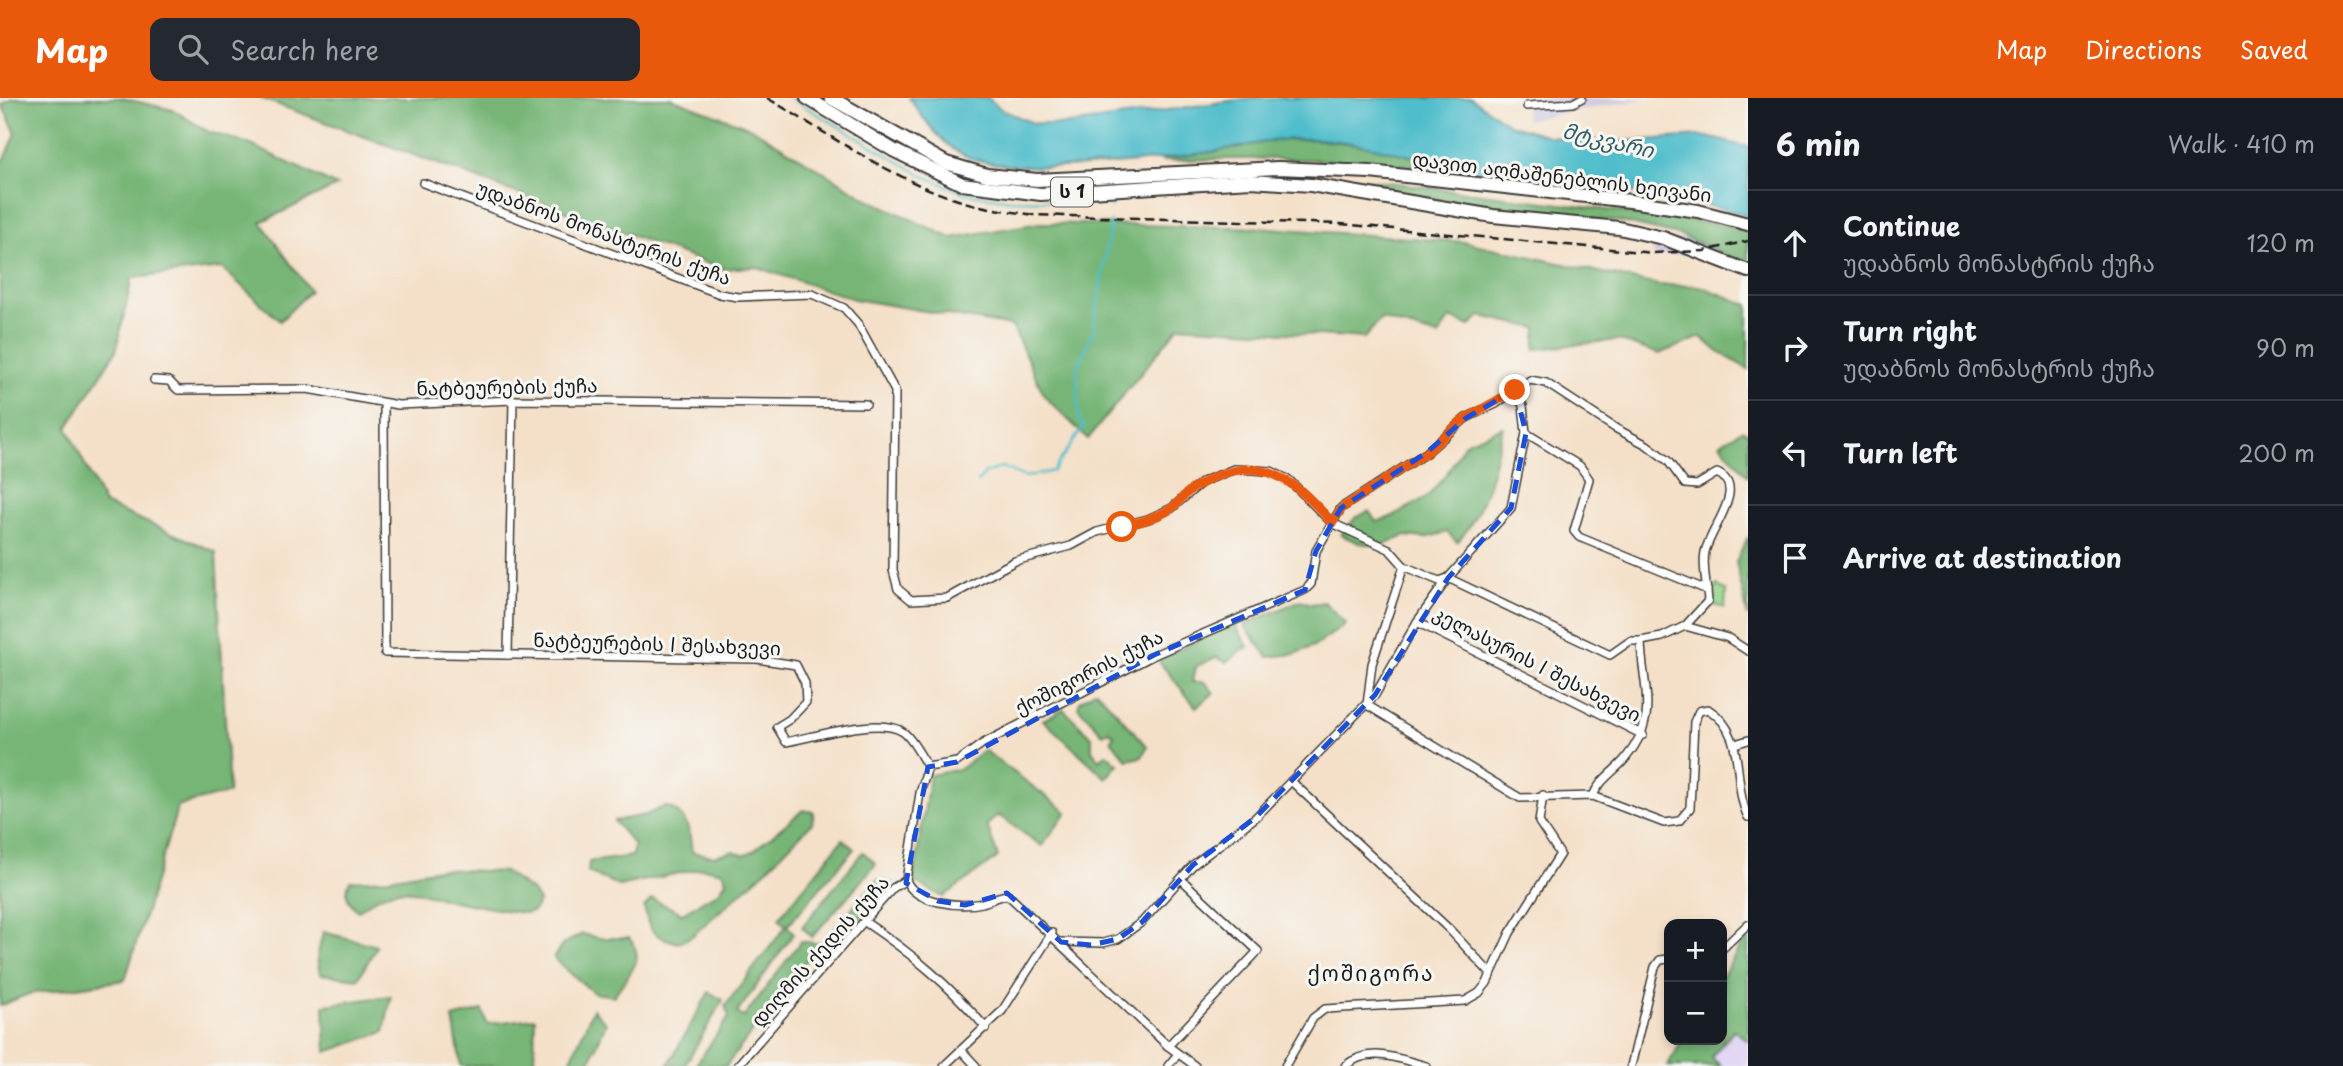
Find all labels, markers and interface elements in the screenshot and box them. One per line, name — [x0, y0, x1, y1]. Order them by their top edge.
search box — [150, 18, 640, 81]
text: Map — [35, 24, 108, 74]
icon: search — [174, 30, 212, 68]
text: Search here — [230, 30, 379, 69]
text: Map — [1996, 31, 2047, 67]
text: Directions — [2085, 31, 2202, 67]
text: Saved — [2240, 31, 2308, 67]
water label: მტკვარი — [1560, 113, 1658, 165]
text: 6 min — [1776, 121, 1861, 166]
text: Walk · 410 m — [2168, 126, 2315, 161]
street label: დავით აღმაშენებლის ხეივანი — [1411, 144, 1713, 208]
street label: უდაბნოს მონასტერის ქუჩა — [473, 173, 735, 291]
road number: ს 1 — [1051, 178, 1093, 206]
text: Continue — [1843, 206, 1960, 245]
icon: ahead — [1776, 224, 1814, 262]
text: 120 m — [2247, 225, 2315, 260]
text: უდაბნოს მონასტრის ქუჩა — [1843, 245, 2155, 280]
text: Turn right — [1843, 311, 1977, 350]
icon: right — [1776, 329, 1814, 367]
text: 90 m — [2256, 330, 2315, 365]
text: უდაბნოს მონასტრის ქუჩა — [1843, 350, 2155, 385]
street label: ნატბეურების ქუჩა — [416, 370, 598, 402]
route end — [1499, 374, 1530, 405]
text: Turn left — [1843, 433, 1958, 472]
icon: left — [1776, 434, 1814, 472]
text: 200 m — [2238, 435, 2315, 470]
route start — [1106, 511, 1137, 542]
text: Arrive at destination — [1843, 538, 2122, 577]
icon: arrive — [1776, 539, 1814, 577]
street label: კელასურის I შესახვევი — [1428, 598, 1646, 728]
street label: ქოშიგორის ქუჩა — [1010, 622, 1168, 721]
street label: ნატბეურების I შესახვევი — [533, 625, 781, 661]
street label: დიღმის ქედის ქუჩა — [744, 868, 895, 1032]
map controls — [1664, 919, 1727, 1045]
button: + — [1664, 919, 1727, 982]
district label: ქოშიგორა — [1307, 956, 1435, 988]
button: − — [1664, 982, 1727, 1045]

